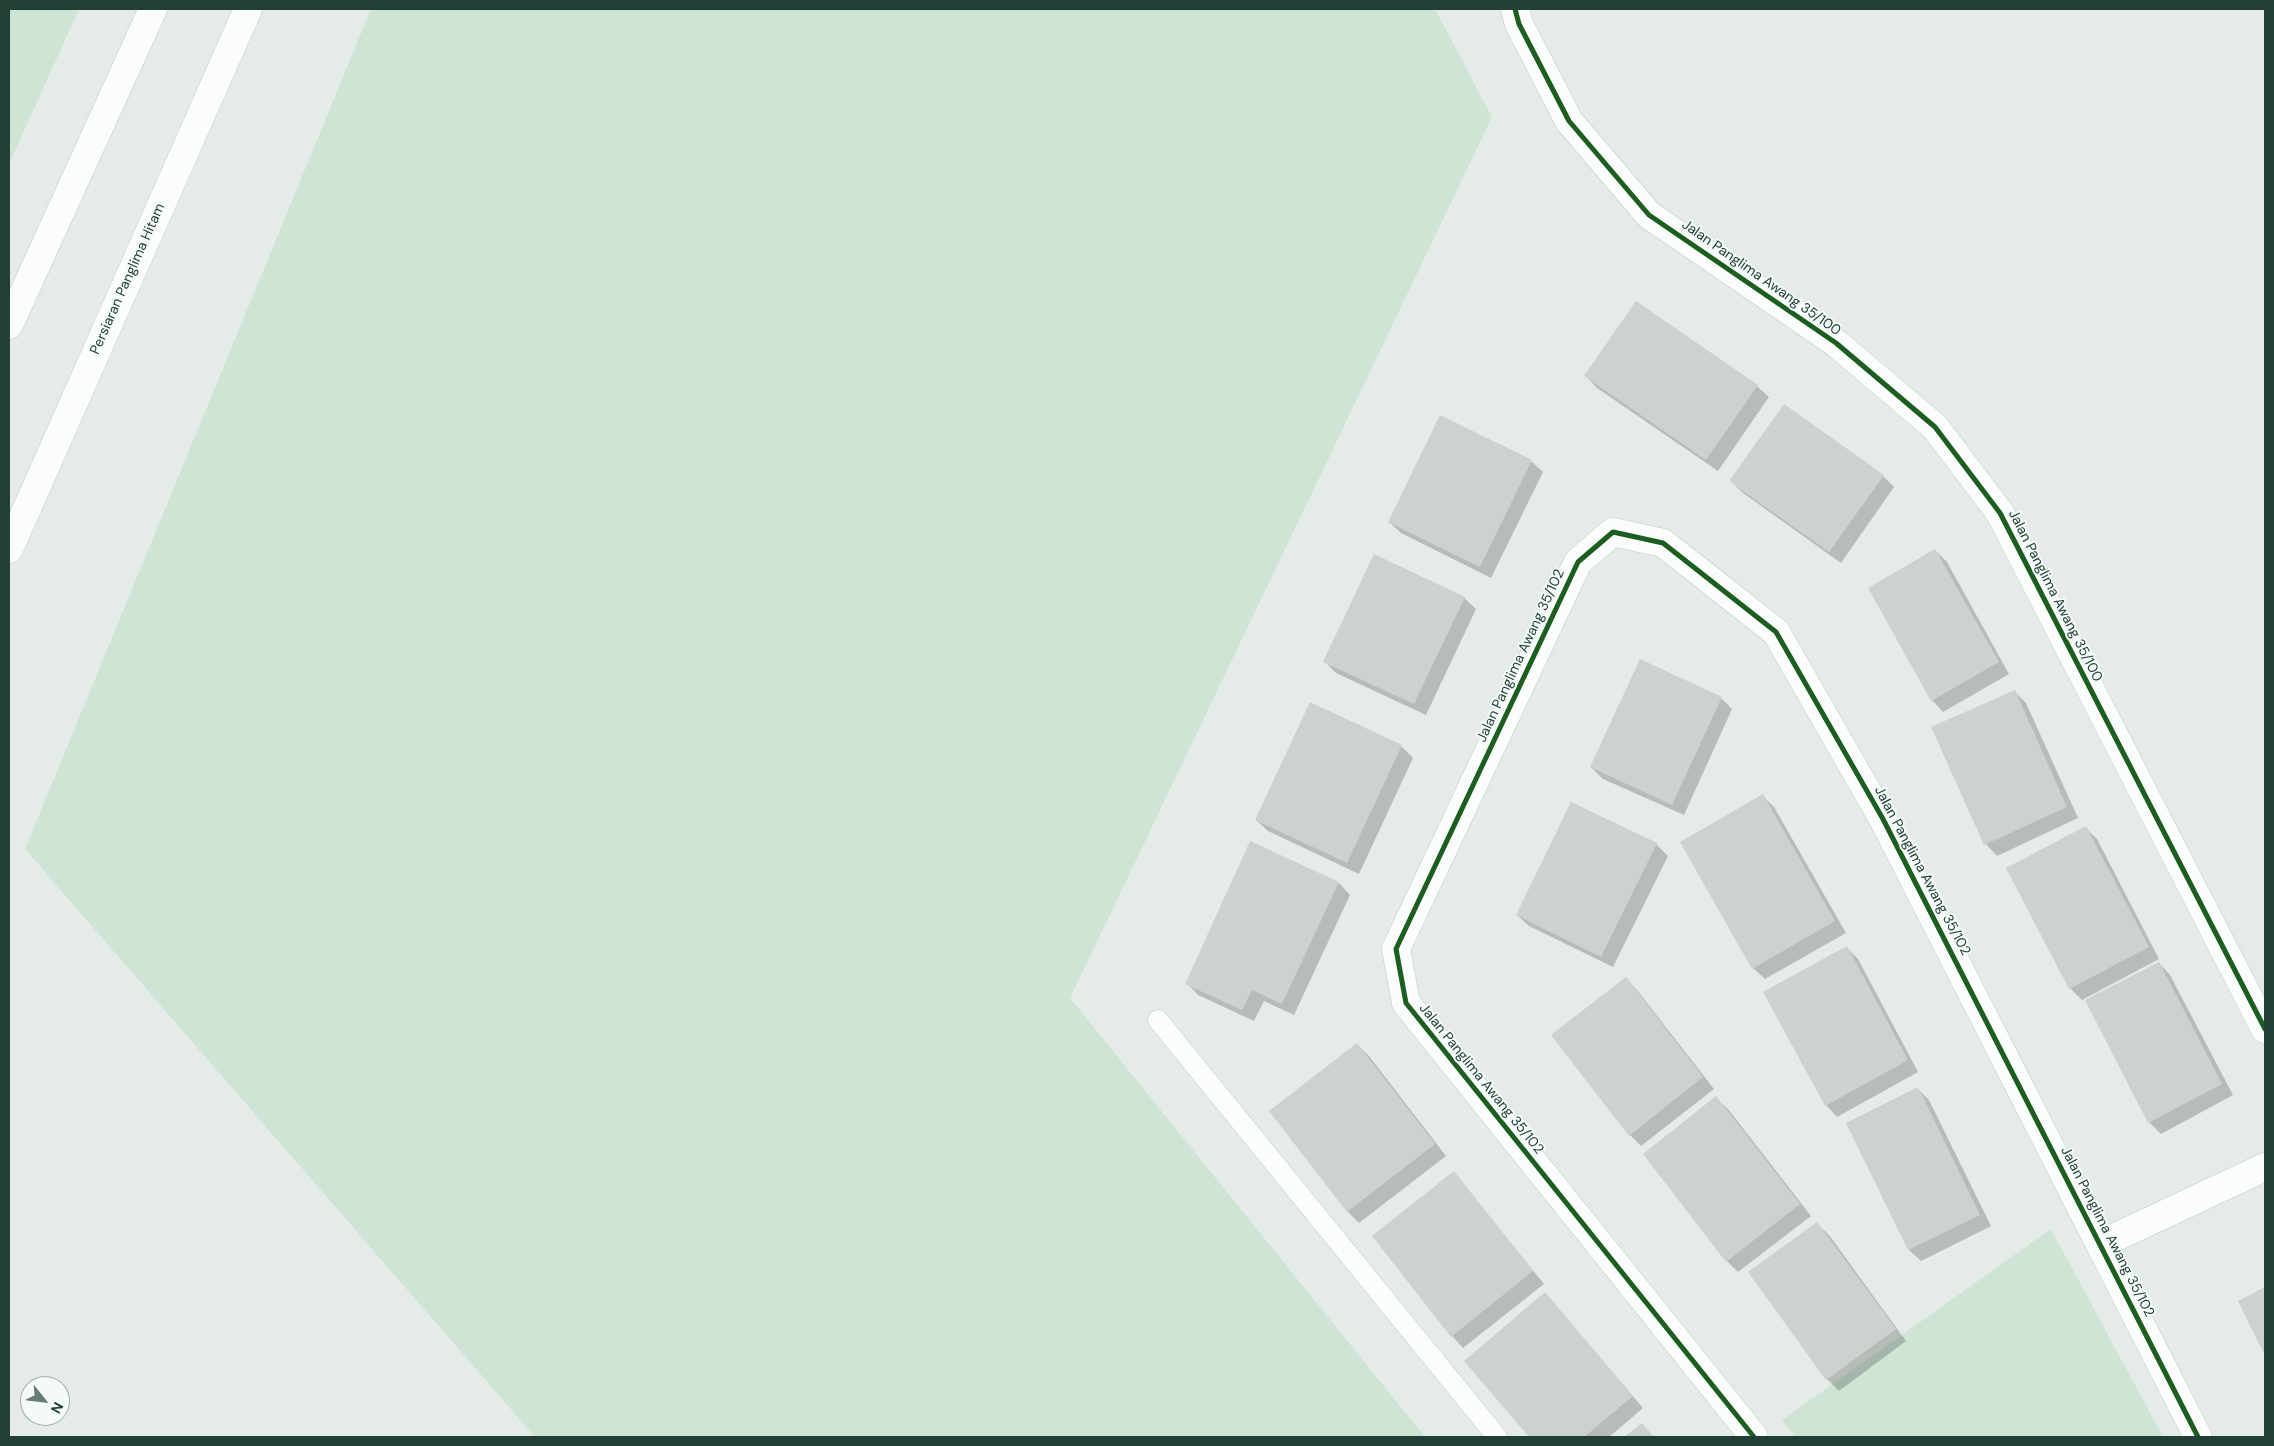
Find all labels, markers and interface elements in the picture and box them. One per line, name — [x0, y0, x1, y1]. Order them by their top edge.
street label: Persiaran Panglima Hitam — [87, 201, 169, 357]
street label: Jalan Panglima Awang 35/100 — [1678, 216, 1844, 340]
street label: Jalan Panglima Awang 35/100 — [2004, 507, 2106, 685]
street label: Jalan Panglima Awang 35/102 — [1473, 567, 1569, 745]
street label: Jalan Panglima Awang 35/102 — [1870, 784, 1974, 958]
street label: Jalan Panglima Awang 35/102 — [1415, 1000, 1547, 1158]
street label: Jalan Panglima Awang 35/102 — [2057, 1144, 2157, 1320]
north arrow — [20, 1376, 70, 1426]
text: N — [47, 1399, 68, 1417]

